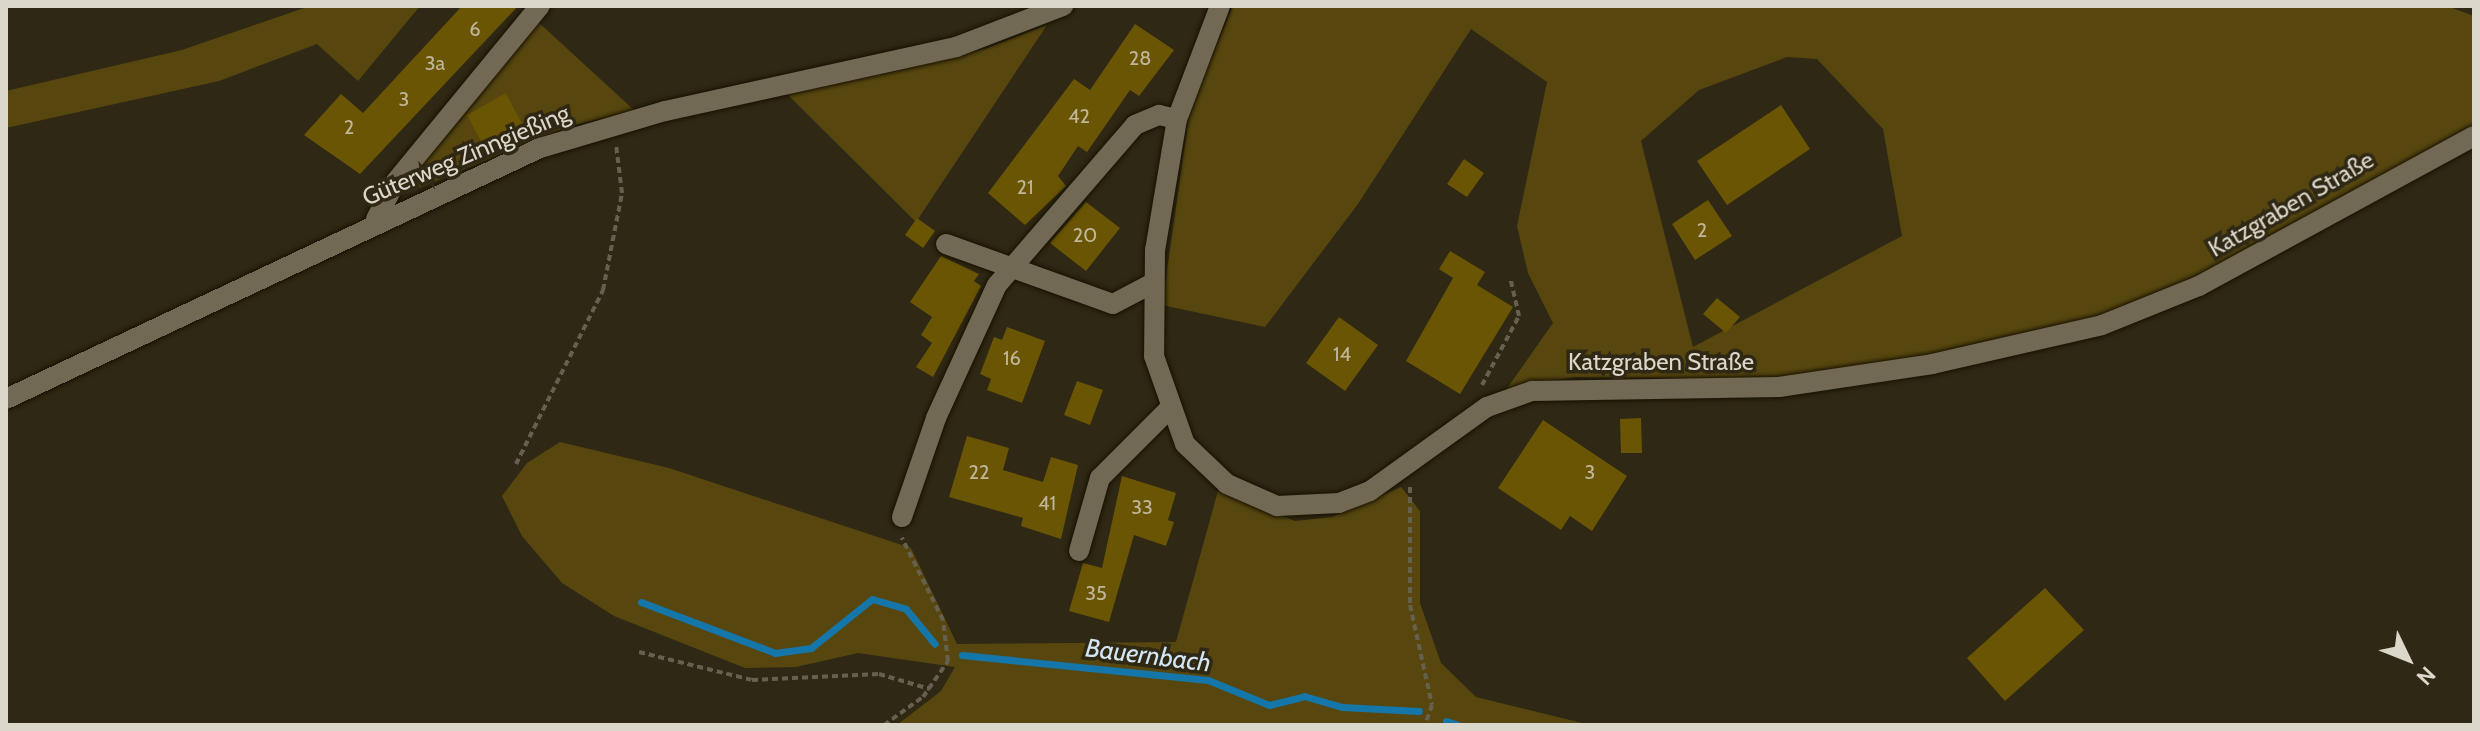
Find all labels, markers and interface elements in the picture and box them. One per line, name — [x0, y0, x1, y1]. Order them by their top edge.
house number: 6 — [469, 17, 481, 41]
house number: 28 — [1129, 46, 1151, 70]
house number: 3a — [425, 51, 445, 75]
house number: 3 — [399, 87, 409, 111]
street label: Güterweg Zinngießing — [358, 98, 574, 212]
house number: 42 — [1068, 104, 1090, 128]
house number: 2 — [344, 115, 354, 139]
street label: Katzgraben Straße — [2203, 145, 2379, 263]
house number: 21 — [1017, 175, 1033, 199]
house number: 2 — [1697, 218, 1707, 242]
house number: 20 — [1073, 223, 1097, 247]
house number: 14 — [1333, 342, 1351, 366]
house number: 16 — [1003, 346, 1021, 370]
street label: Katzgraben Straße — [1568, 348, 1754, 376]
house number: 22 — [969, 460, 989, 484]
house number: 3 — [1585, 460, 1595, 484]
house number: 41 — [1038, 491, 1056, 515]
house number: 33 — [1131, 495, 1153, 519]
house number: 35 — [1085, 581, 1107, 605]
north arrow — [2368, 619, 2448, 699]
water label: Bauernbach — [1084, 633, 1212, 679]
text: N — [2411, 661, 2441, 691]

